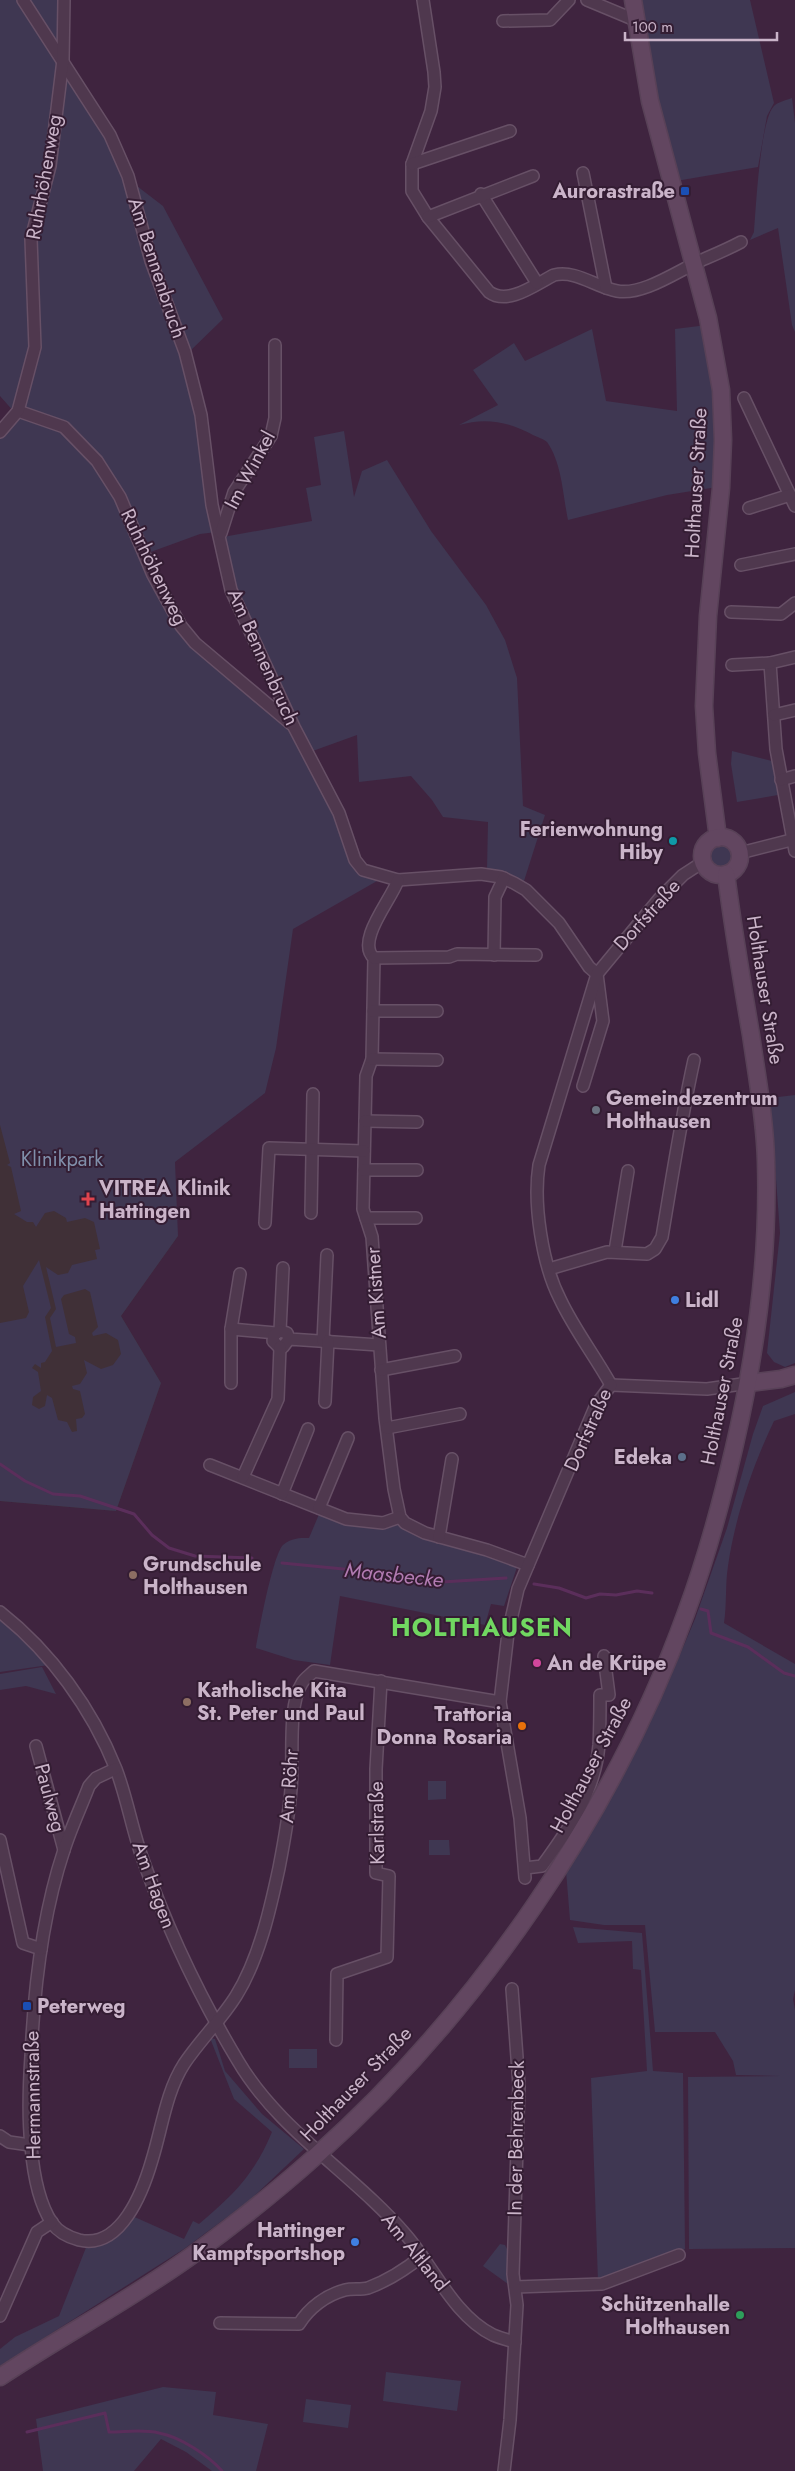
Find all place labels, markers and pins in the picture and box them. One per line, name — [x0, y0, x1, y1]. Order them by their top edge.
place label: Aurorastraße — [551, 177, 675, 206]
marker: Aurorastraße — [679, 185, 691, 197]
place label: Ferienwohnung Hiby — [520, 815, 664, 867]
marker: Ferienwohnung Hiby — [667, 835, 679, 847]
place label: Gemeindezentrum Holthausen — [606, 1084, 778, 1136]
marker: Gemeindezentrum Holthausen — [590, 1104, 602, 1116]
place label: VITREA Klinik Hattingen — [98, 1174, 231, 1226]
marker: VITREA Klinik Hattingen — [81, 1192, 95, 1206]
place label: Lidl — [685, 1286, 719, 1315]
marker: Lidl — [669, 1294, 681, 1306]
place label: Edeka — [614, 1443, 672, 1472]
marker: Edeka — [676, 1451, 688, 1463]
place label: Grundschule Holthausen — [143, 1550, 262, 1602]
marker: Grundschule Holthausen — [127, 1569, 139, 1581]
place label: An de Krüpe — [546, 1649, 667, 1678]
marker: An de Krüpe — [531, 1657, 543, 1669]
place label: Katholische Kita St. Peter und Paul — [197, 1676, 365, 1728]
marker: Katholische Kita St. Peter und Paul — [181, 1696, 193, 1708]
place label: Trattoria Donna Rosaria — [377, 1700, 512, 1752]
marker: Trattoria Donna Rosaria — [516, 1720, 528, 1732]
place label: Peterweg — [37, 1992, 126, 2021]
marker: Peterweg — [21, 2000, 33, 2012]
place label: Hattinger Kampfsportshop — [192, 2216, 346, 2268]
marker: Hattinger Kampfsportshop — [349, 2236, 361, 2248]
place label: Schützenhalle Holthausen — [601, 2290, 730, 2342]
marker: Schützenhalle Holthausen — [734, 2309, 746, 2321]

